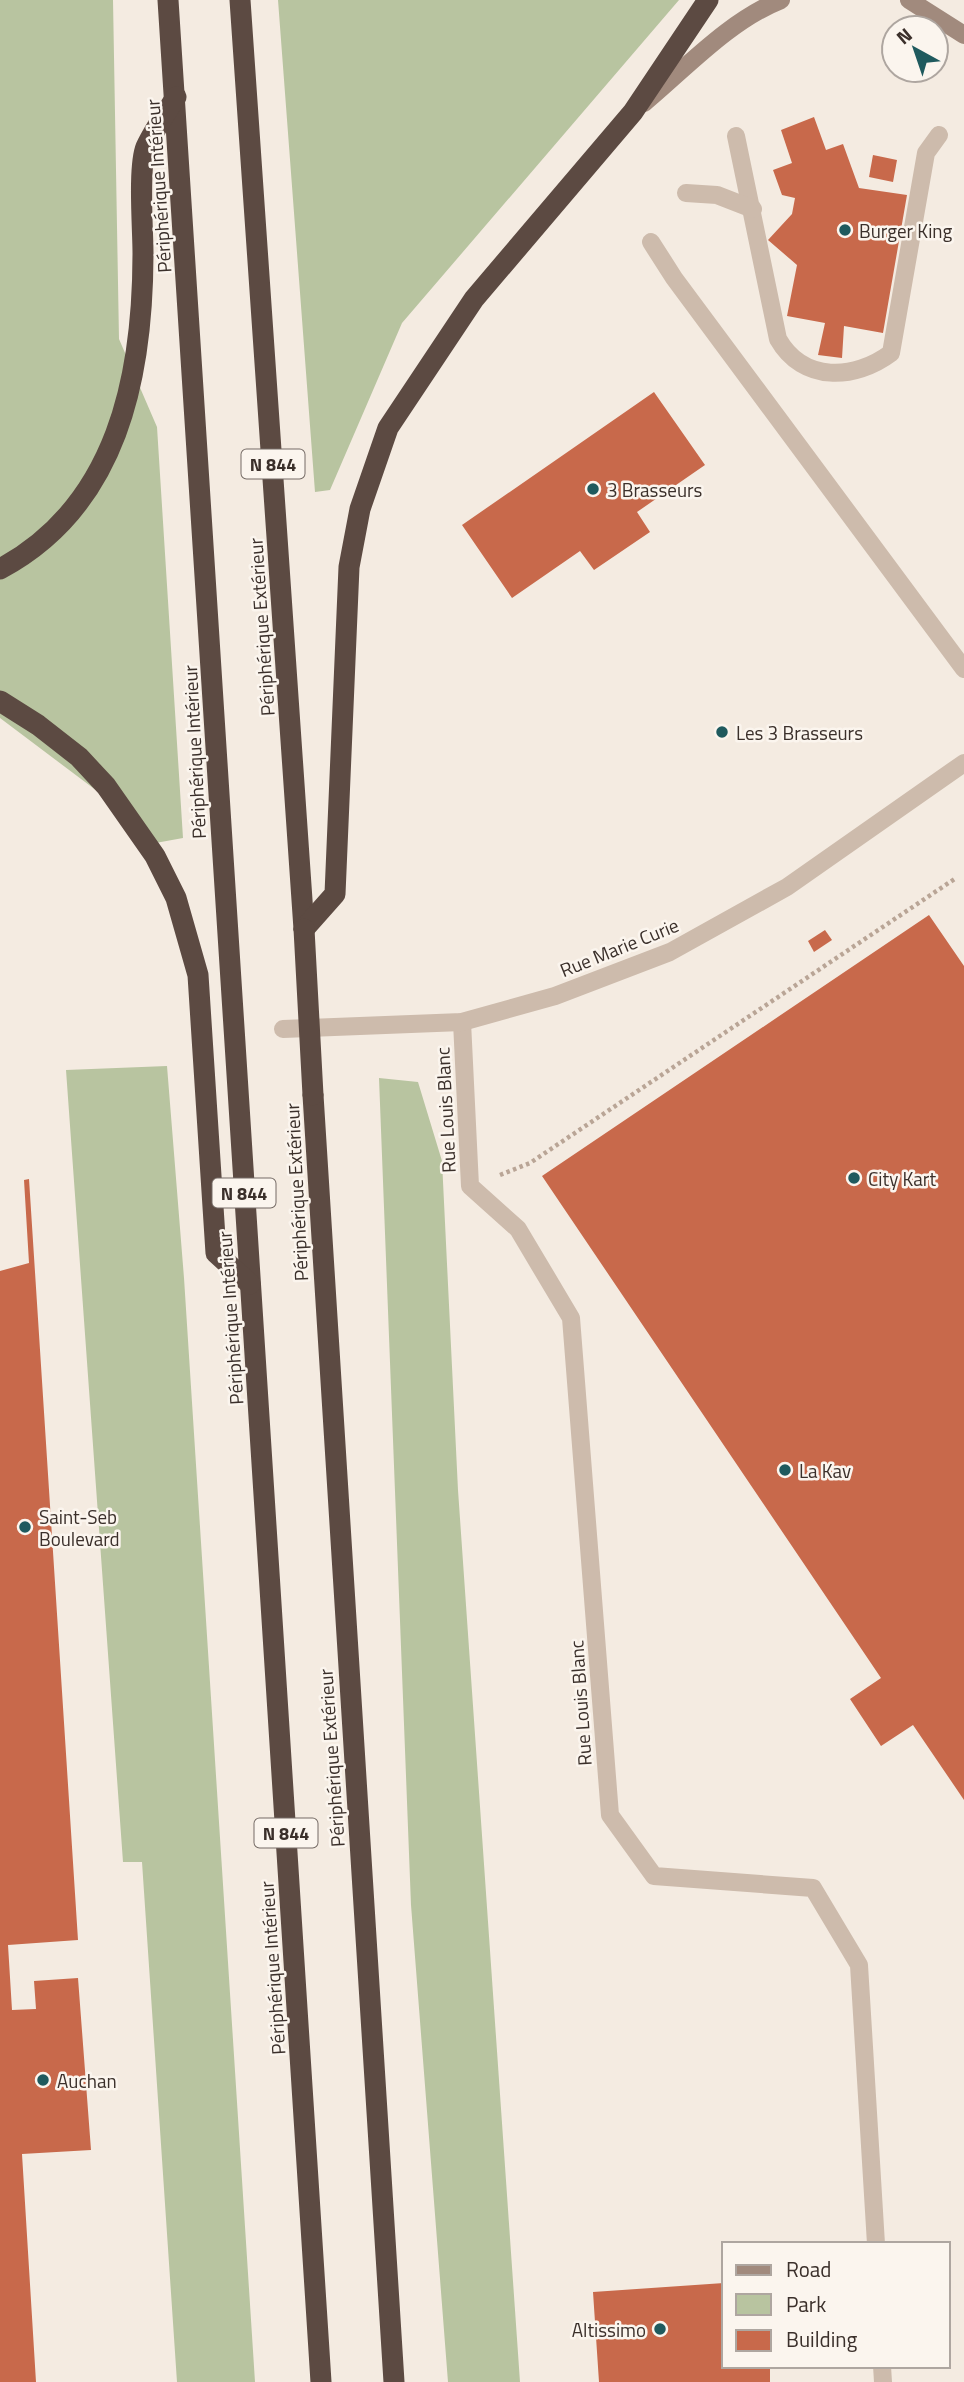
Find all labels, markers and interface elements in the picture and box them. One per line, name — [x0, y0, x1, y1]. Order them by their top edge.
north arrow — [880, 14, 950, 84]
text: N — [889, 20, 918, 51]
street label: Périphérique Intérieur — [137, 98, 179, 274]
place label: Burger King — [859, 216, 953, 245]
marker: Burger King — [837, 222, 853, 238]
road number: N 844 — [242, 450, 304, 478]
place label: 3 Brasseurs — [607, 475, 703, 504]
marker: 3 Brasseurs — [585, 481, 601, 497]
street label: Périphérique Extérieur — [240, 537, 282, 717]
street label: Périphérique Intérieur — [175, 664, 213, 840]
place label: Les 3 Brasseurs — [736, 718, 863, 747]
marker: Les 3 Brasseurs — [714, 724, 730, 740]
street label: Rue Marie Curie — [555, 910, 683, 984]
street label: Rue Louis Blanc — [427, 1046, 463, 1174]
street label: Périphérique Extérieur — [277, 1102, 315, 1282]
place label: City Kart — [868, 1164, 936, 1193]
marker: City Kart — [846, 1170, 862, 1186]
road number: N 844 — [212, 1178, 276, 1208]
street label: Périphérique Intérieur — [209, 1230, 251, 1406]
place label: La Kav — [799, 1456, 851, 1485]
marker: La Kav — [777, 1462, 793, 1478]
place label: Saint-Seb Boulevard — [39, 1502, 120, 1553]
marker: Saint-Seb Boulevard — [17, 1519, 33, 1535]
street label: Rue Louis Blanc — [561, 1639, 599, 1767]
street label: Périphérique Extérieur — [310, 1668, 352, 1848]
road number: N 844 — [254, 1818, 318, 1847]
street label: Périphérique Intérieur — [251, 1880, 293, 2056]
place label: Auchan — [57, 2066, 117, 2095]
marker: Auchan — [35, 2072, 51, 2088]
legend — [722, 2242, 950, 2368]
text: Road — [786, 2253, 831, 2285]
text: Park — [786, 2288, 826, 2320]
place label: Altissimo — [572, 2315, 646, 2344]
marker: Altissimo — [652, 2321, 668, 2337]
text: Building — [786, 2323, 858, 2355]

